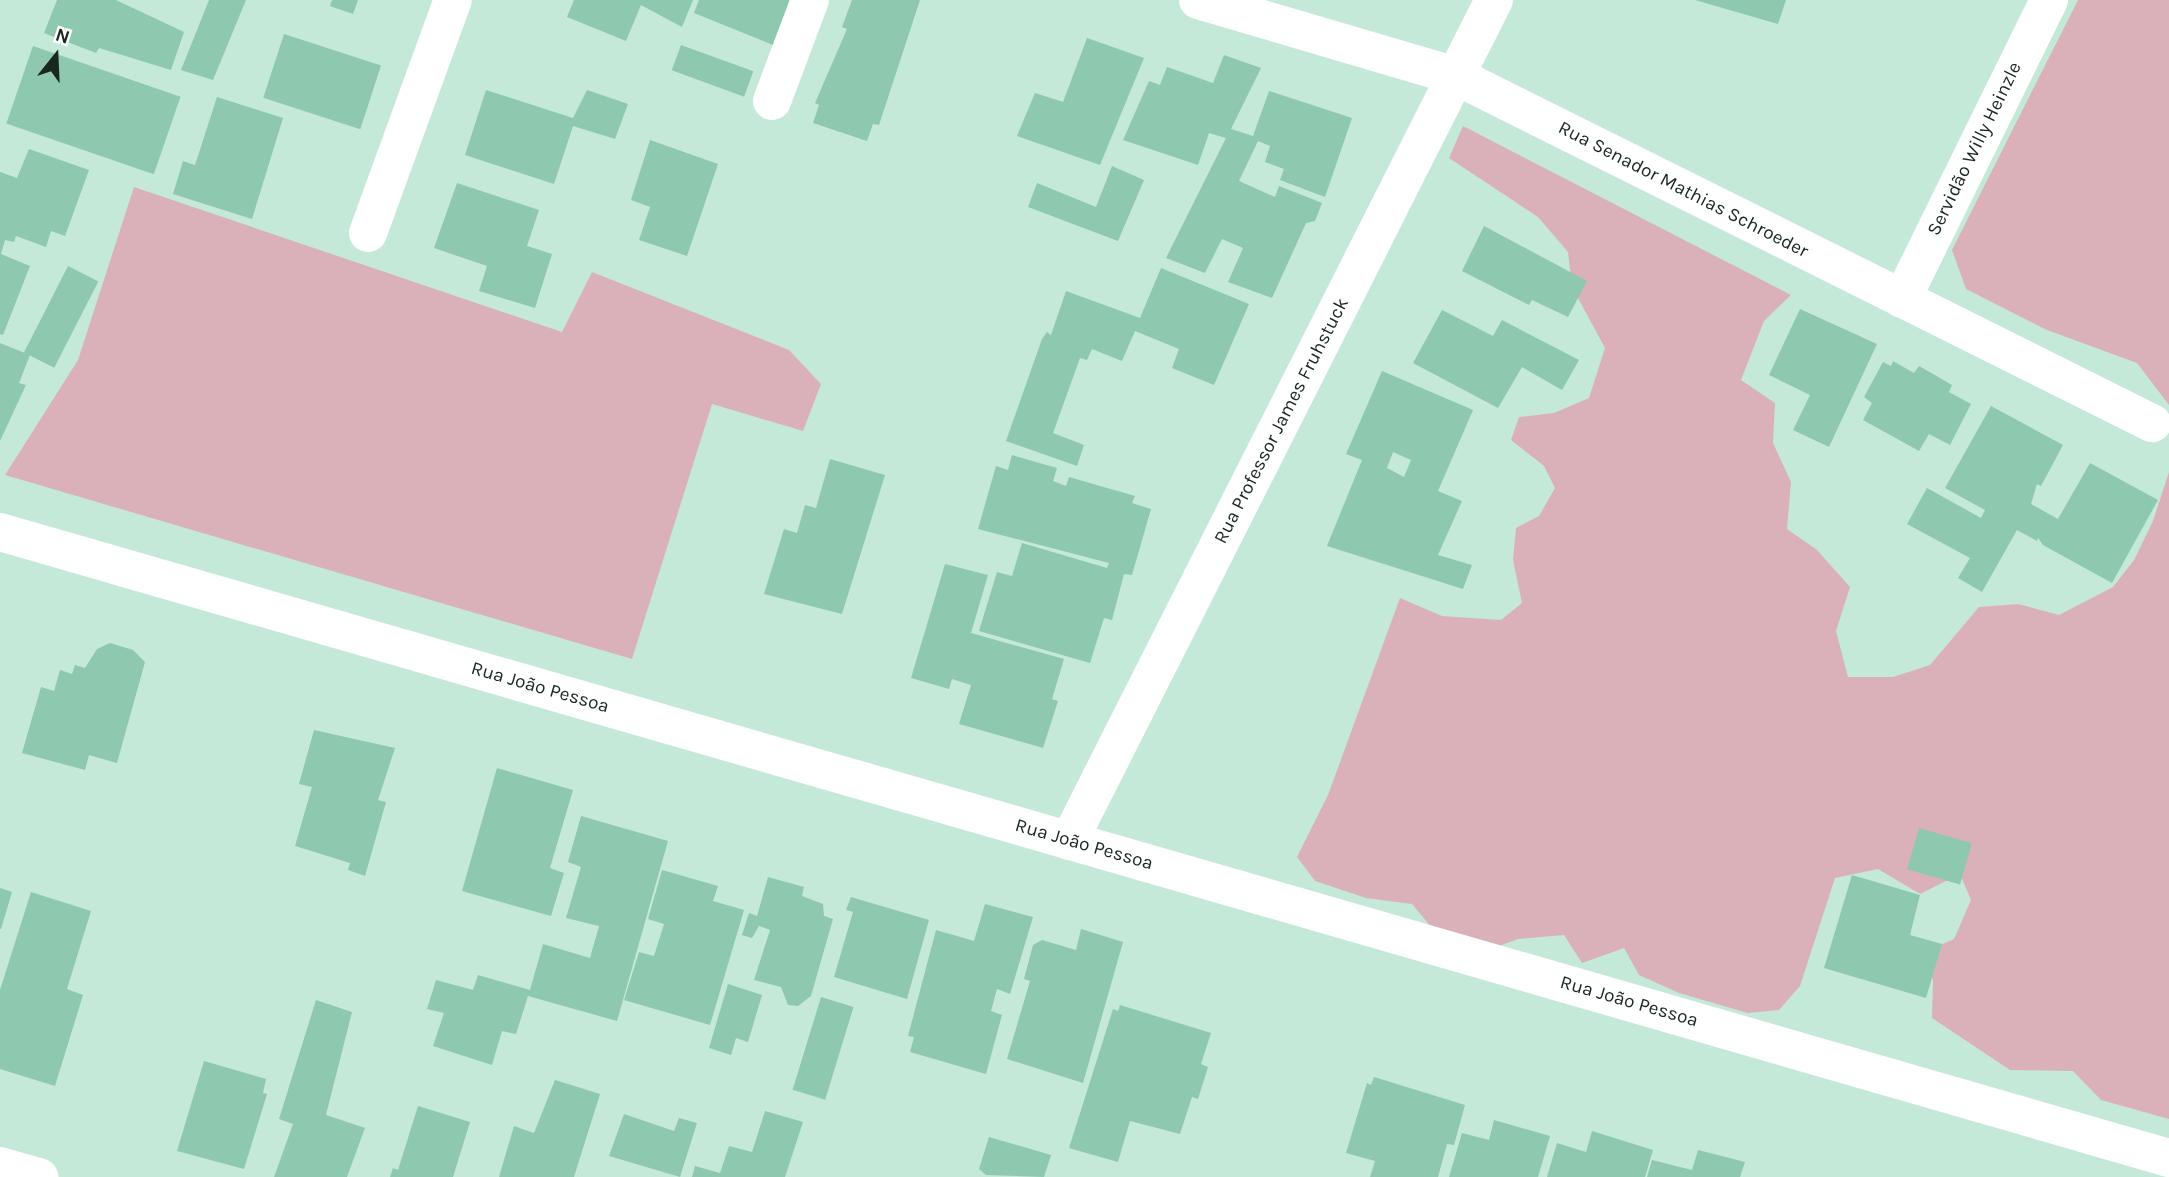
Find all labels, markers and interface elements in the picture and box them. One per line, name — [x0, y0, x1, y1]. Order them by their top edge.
north arrow — [21, 21, 91, 91]
text: N — [53, 23, 72, 49]
street label: Servidão Willy Heinzle — [1923, 59, 2027, 239]
street label: Rua Senador Mathias Schroeder — [1554, 117, 1812, 263]
street label: Rua Professor James Fruhstuck — [1210, 294, 1354, 548]
street label: Rua João Pessoa — [468, 657, 612, 719]
street label: Rua João Pessoa — [1012, 814, 1156, 876]
street label: Rua João Pessoa — [1557, 971, 1701, 1033]

